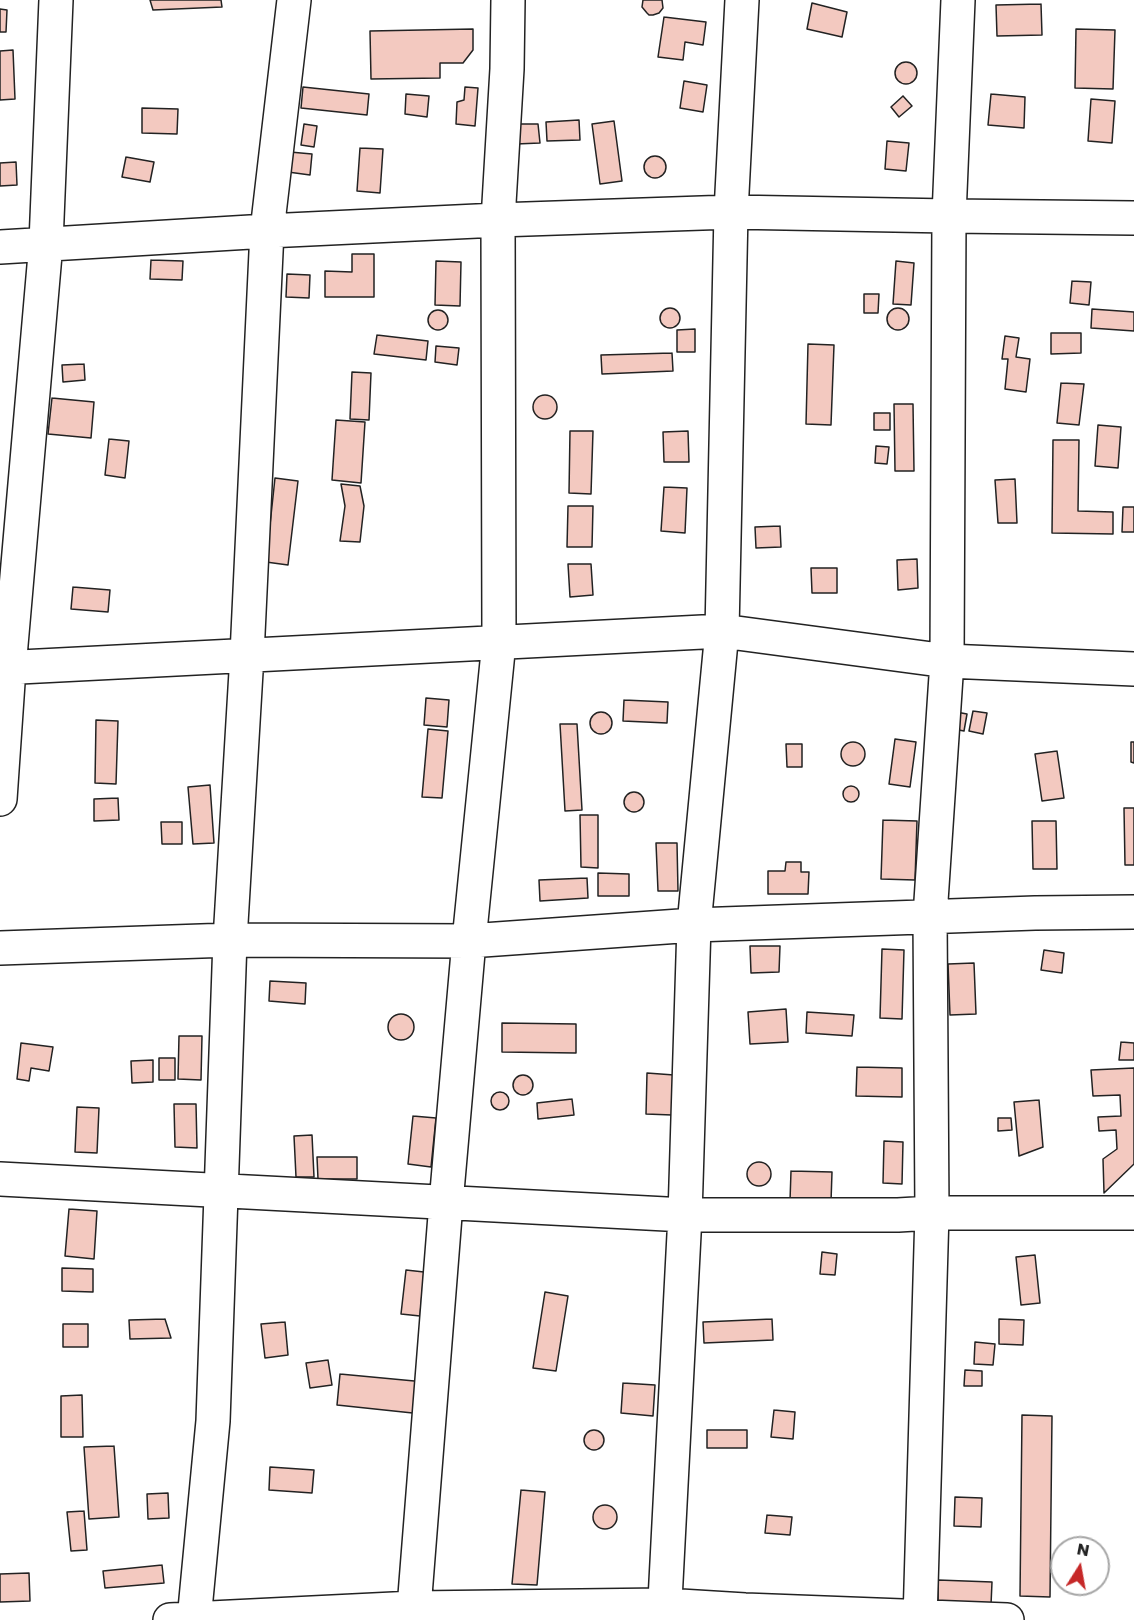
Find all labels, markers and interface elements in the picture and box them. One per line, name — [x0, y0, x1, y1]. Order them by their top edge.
north arrow — [1050, 1536, 1110, 1596]
text: N — [1075, 1537, 1091, 1562]

